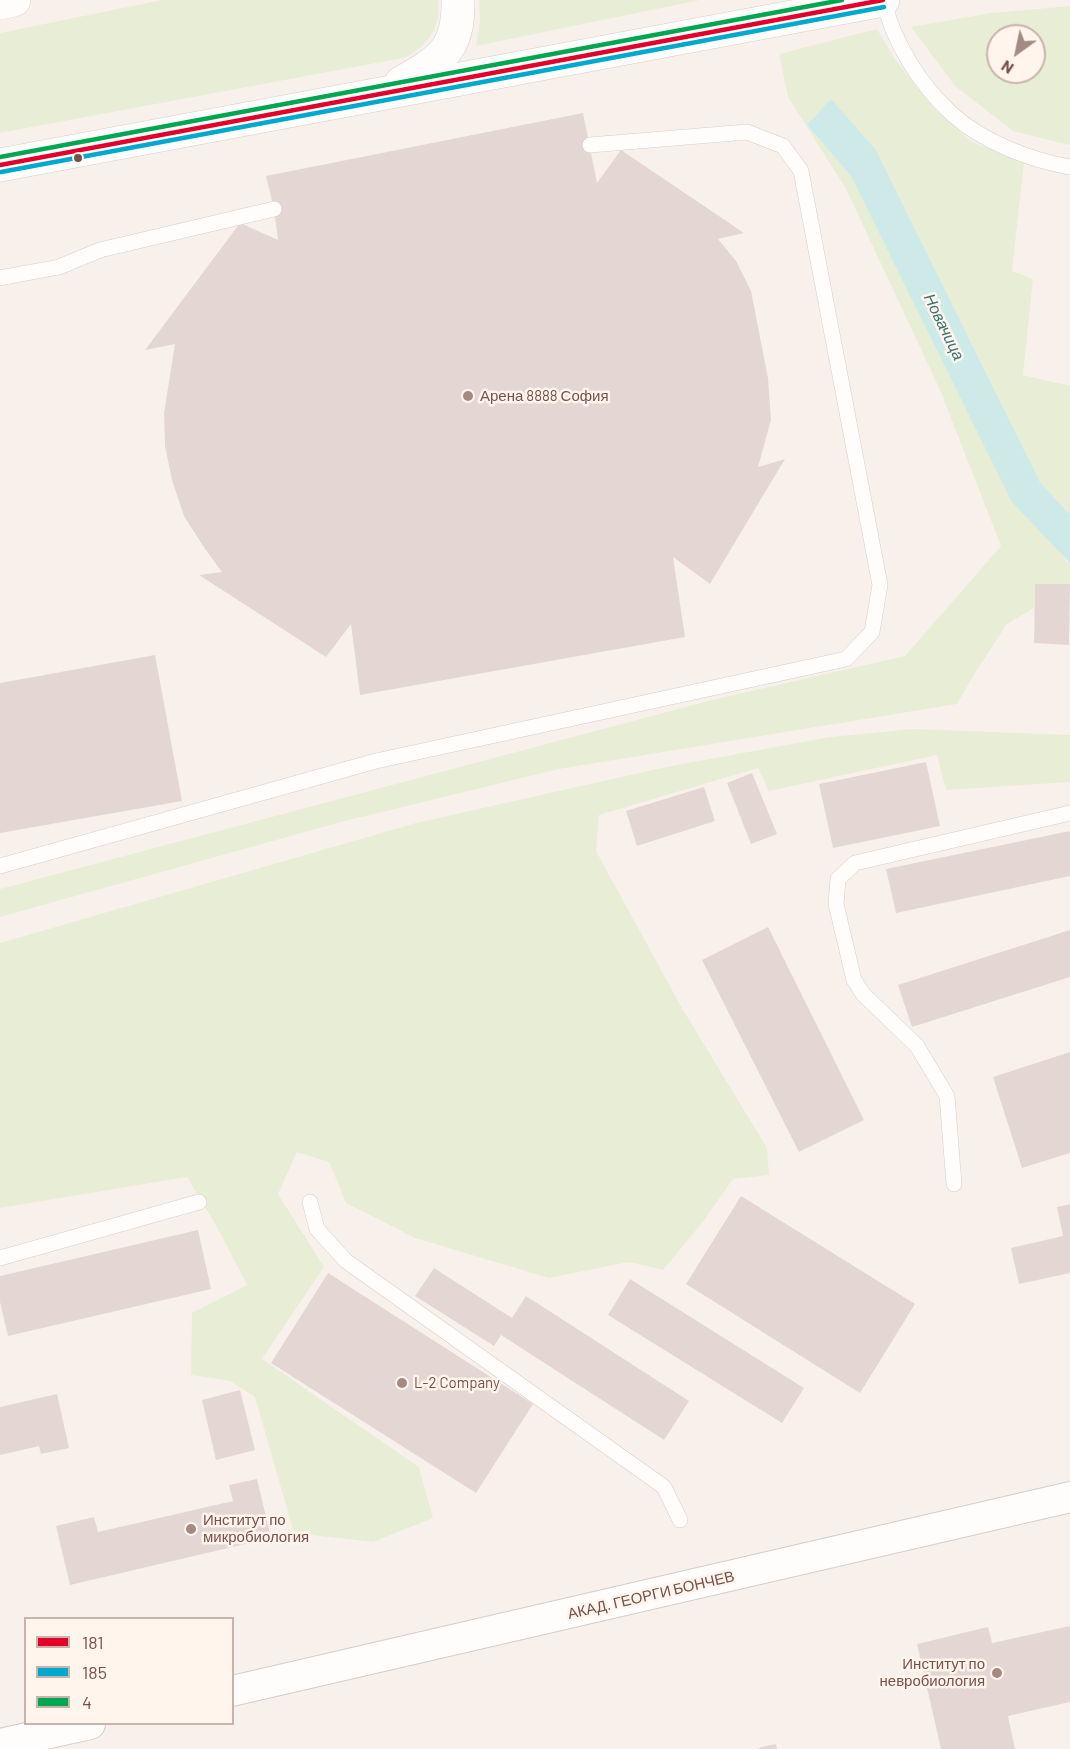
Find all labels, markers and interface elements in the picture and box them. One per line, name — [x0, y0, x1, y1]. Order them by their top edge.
north arrow — [986, 24, 1046, 84]
text: N — [997, 57, 1017, 79]
unlabelled marker — [72, 152, 84, 164]
water label: Новачица — [920, 291, 968, 363]
place label: Арена 8888 София — [480, 387, 609, 405]
marker: Арена 8888 София — [461, 389, 475, 403]
place label: L-2 Company — [414, 1374, 500, 1392]
marker: L-2 Company — [395, 1376, 409, 1390]
place label: Институт по микробиология — [203, 1511, 309, 1546]
marker: Институт по микробиология — [184, 1522, 198, 1536]
street label: АКАД. ГЕОРГИ БОНЧЕВ — [566, 1567, 736, 1623]
legend — [24, 1617, 234, 1725]
text: 181 — [82, 1631, 103, 1653]
place label: Институт по невробиология — [880, 1655, 985, 1690]
text: 185 — [82, 1661, 107, 1683]
marker: Институт по невробиология — [990, 1666, 1004, 1680]
text: 4 — [82, 1691, 92, 1713]

